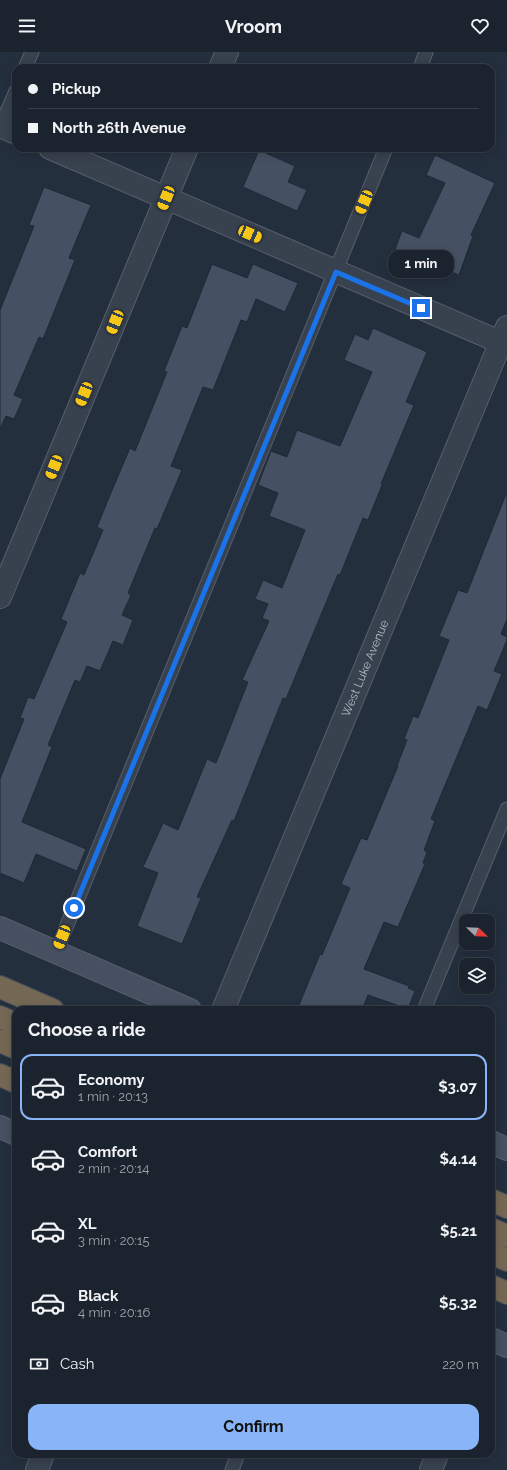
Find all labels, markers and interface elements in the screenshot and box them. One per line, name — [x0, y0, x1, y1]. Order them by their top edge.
icon: menu — [16, 15, 38, 37]
icon: heart — [469, 15, 491, 37]
text: Vroom — [225, 16, 282, 37]
text: Pickup — [52, 80, 101, 98]
text: North 26th Avenue — [52, 119, 186, 137]
car — [156, 185, 176, 211]
car — [354, 189, 374, 215]
car — [237, 224, 263, 244]
callout: 1 min — [388, 250, 454, 278]
text: 1 min — [405, 256, 437, 271]
route end — [412, 299, 430, 317]
car — [105, 309, 125, 335]
car — [74, 381, 94, 407]
car — [44, 454, 64, 480]
street label: West Luke Avenue — [339, 618, 391, 719]
route start — [65, 899, 83, 917]
north arrow — [459, 914, 495, 950]
map controls — [459, 914, 495, 994]
car — [52, 924, 72, 950]
button: layers — [459, 958, 495, 994]
text: Choose a ride — [28, 1019, 146, 1040]
icon: car — [30, 1069, 66, 1105]
text: Economy — [78, 1071, 145, 1089]
text: $3.07 — [438, 1078, 477, 1096]
text: 1 min · 20:13 — [78, 1089, 148, 1104]
icon: car — [30, 1141, 66, 1177]
text: Comfort — [78, 1143, 137, 1161]
text: $4.14 — [440, 1150, 477, 1168]
text: 2 min · 20:14 — [78, 1161, 149, 1176]
icon: car — [30, 1213, 66, 1249]
text: XL — [78, 1215, 96, 1233]
text: $5.21 — [440, 1222, 477, 1240]
text: 3 min · 20:15 — [78, 1233, 150, 1248]
icon: car — [30, 1285, 66, 1321]
text: Black — [78, 1287, 118, 1305]
text: $5.32 — [439, 1294, 477, 1312]
text: 4 min · 20:16 — [78, 1305, 150, 1320]
icon: cash — [28, 1353, 50, 1375]
text: Cash — [60, 1355, 94, 1373]
text: 220 m — [442, 1357, 479, 1372]
button: Confirm — [28, 1404, 479, 1450]

